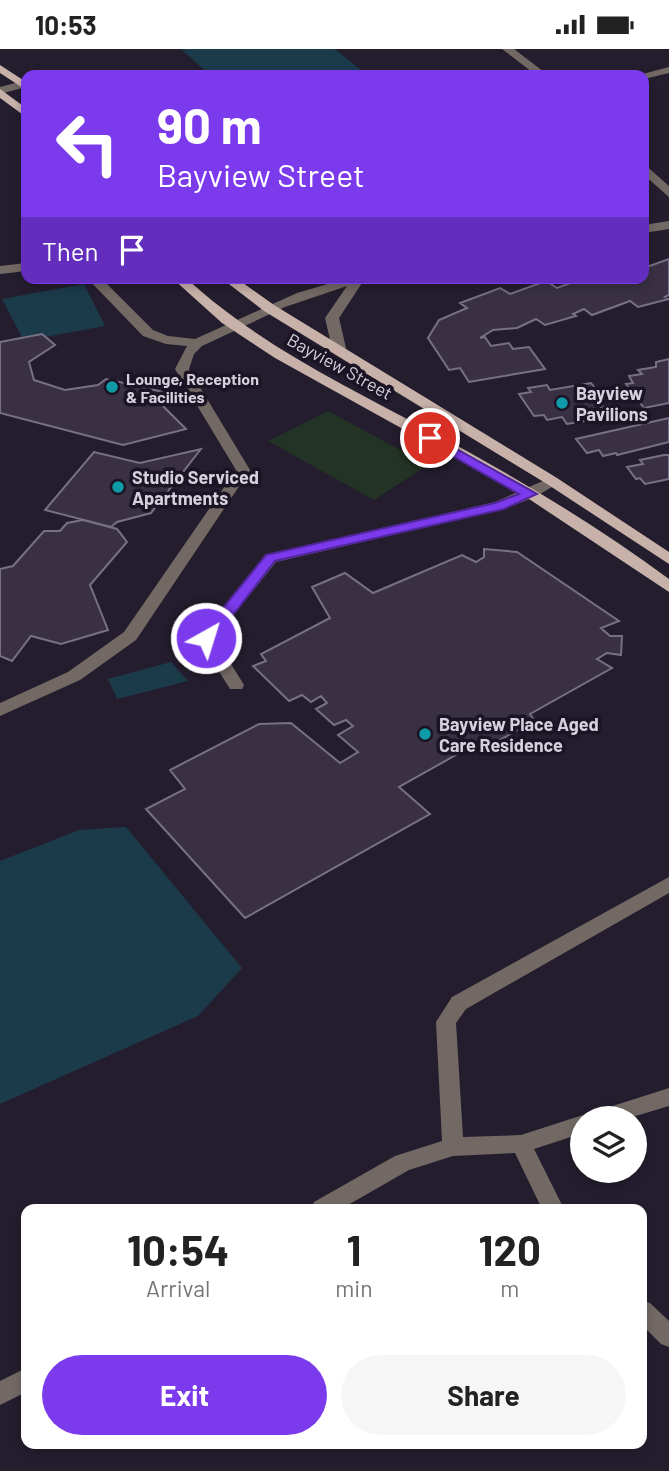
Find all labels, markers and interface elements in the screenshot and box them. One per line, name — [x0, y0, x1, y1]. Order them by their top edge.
text: 10:53 — [35, 9, 97, 40]
text: 90 m — [157, 95, 262, 154]
icon: left — [42, 98, 133, 189]
text: Bayview Street — [157, 155, 365, 193]
icon: arrive — [113, 231, 151, 269]
text: Then — [42, 235, 99, 266]
street label: Bayview Street — [284, 328, 396, 404]
place label: Lounge, Reception & Facilities — [126, 369, 259, 406]
marker: Lounge, Reception & Facilities — [104, 379, 120, 395]
place label: Bayview Pavilions — [576, 382, 648, 425]
marker: Bayview Pavilions — [554, 395, 570, 411]
pin — [400, 408, 460, 468]
icon: arrive — [411, 419, 449, 457]
place label: Studio Serviced Apartments — [132, 466, 259, 509]
marker: Studio Serviced Apartments — [110, 479, 126, 495]
position arrow — [169, 601, 243, 675]
place label: Bayview Place Aged Care Residence — [439, 713, 599, 756]
marker: Bayview Place Aged Care Residence — [417, 726, 433, 742]
map controls — [570, 1106, 647, 1183]
button: layers — [570, 1106, 647, 1183]
text: 10:54 — [127, 1224, 229, 1274]
text: 1 — [346, 1224, 361, 1274]
text: 120 — [479, 1224, 541, 1274]
text: Arrival — [146, 1274, 210, 1302]
text: min — [335, 1274, 373, 1302]
text: m — [500, 1274, 519, 1302]
button: Exit — [42, 1355, 327, 1435]
button: Share — [341, 1355, 626, 1435]

